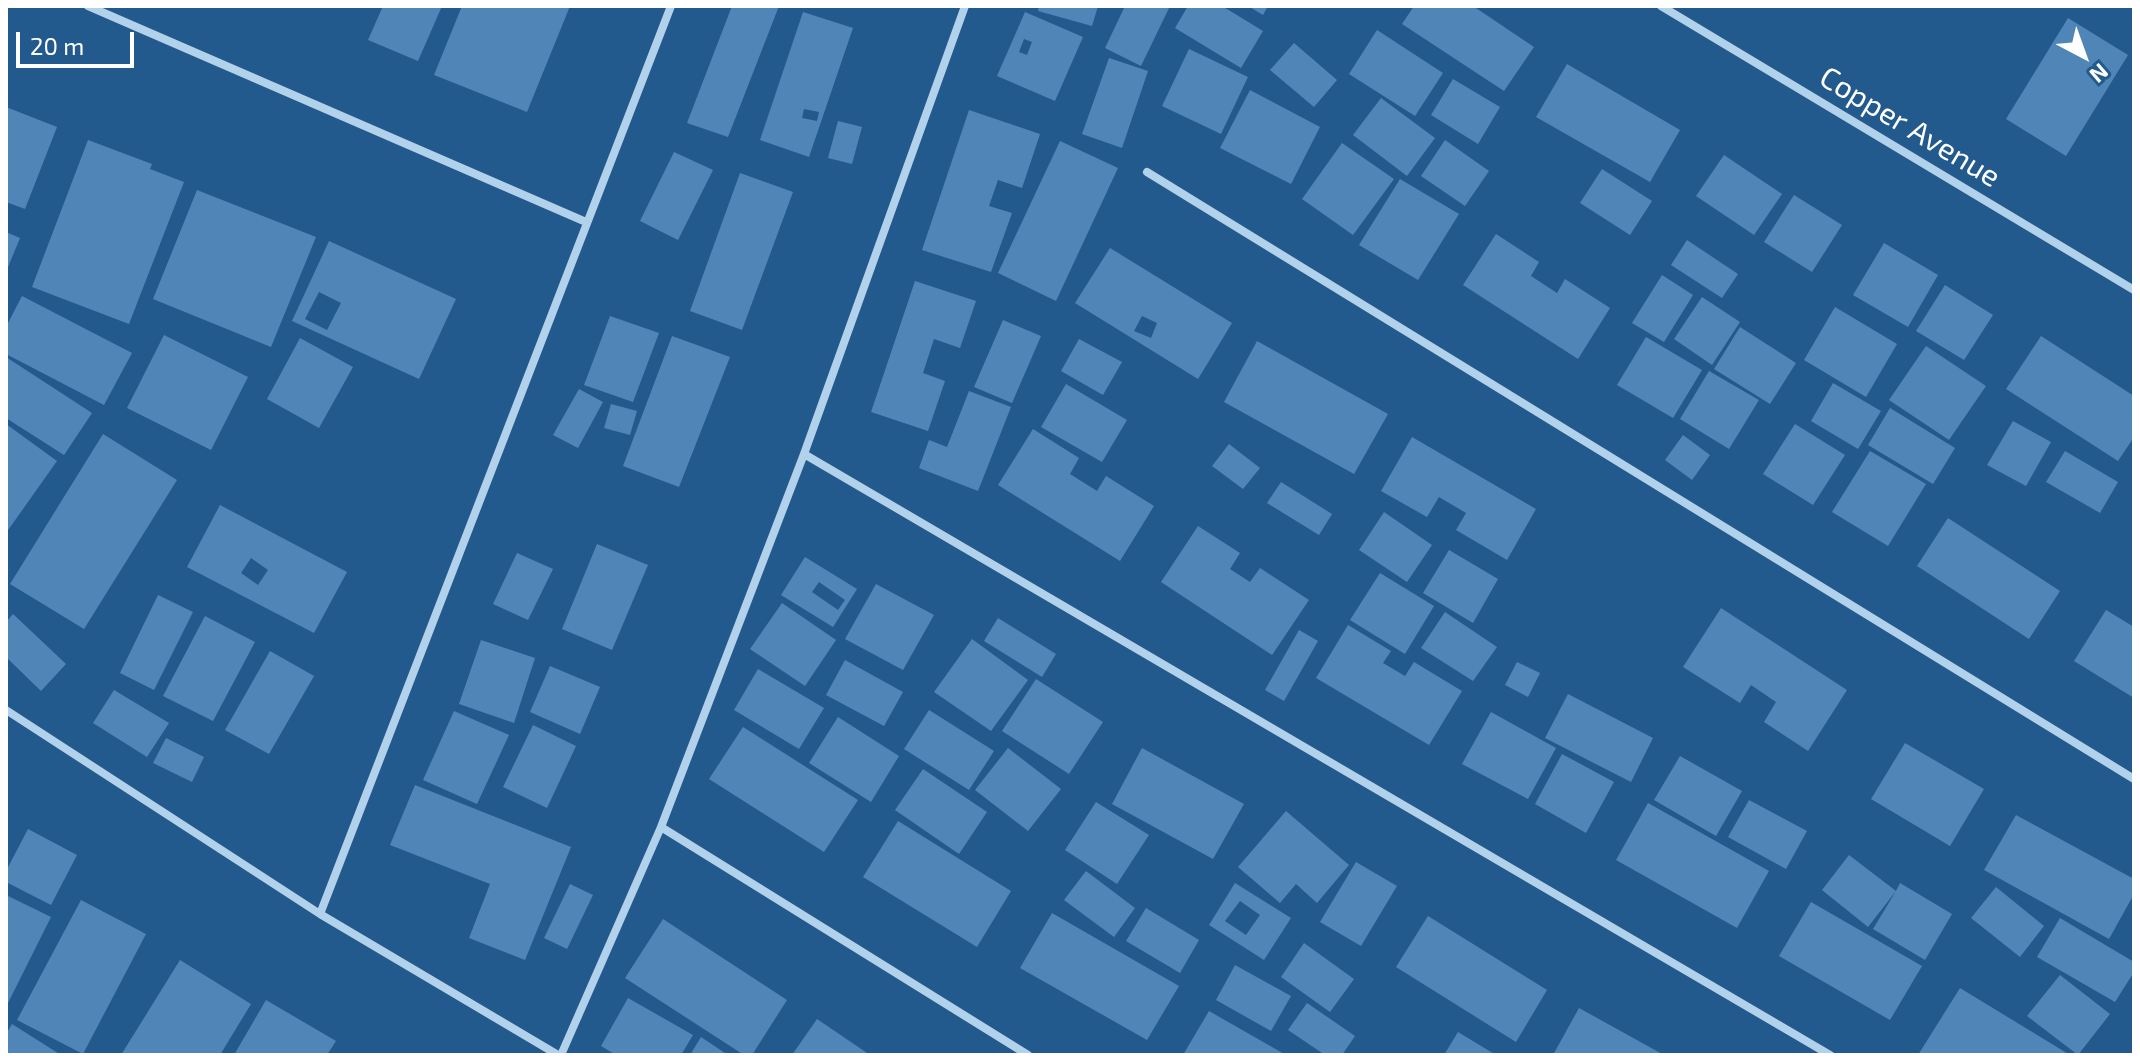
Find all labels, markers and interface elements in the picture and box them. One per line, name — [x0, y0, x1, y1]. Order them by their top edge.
scale bar — [20, 16, 138, 66]
north arrow — [2044, 16, 2124, 96]
text: 20 m — [30, 31, 84, 60]
street label: Copper Avenue — [1813, 59, 2007, 195]
text: N — [2085, 59, 2114, 89]

